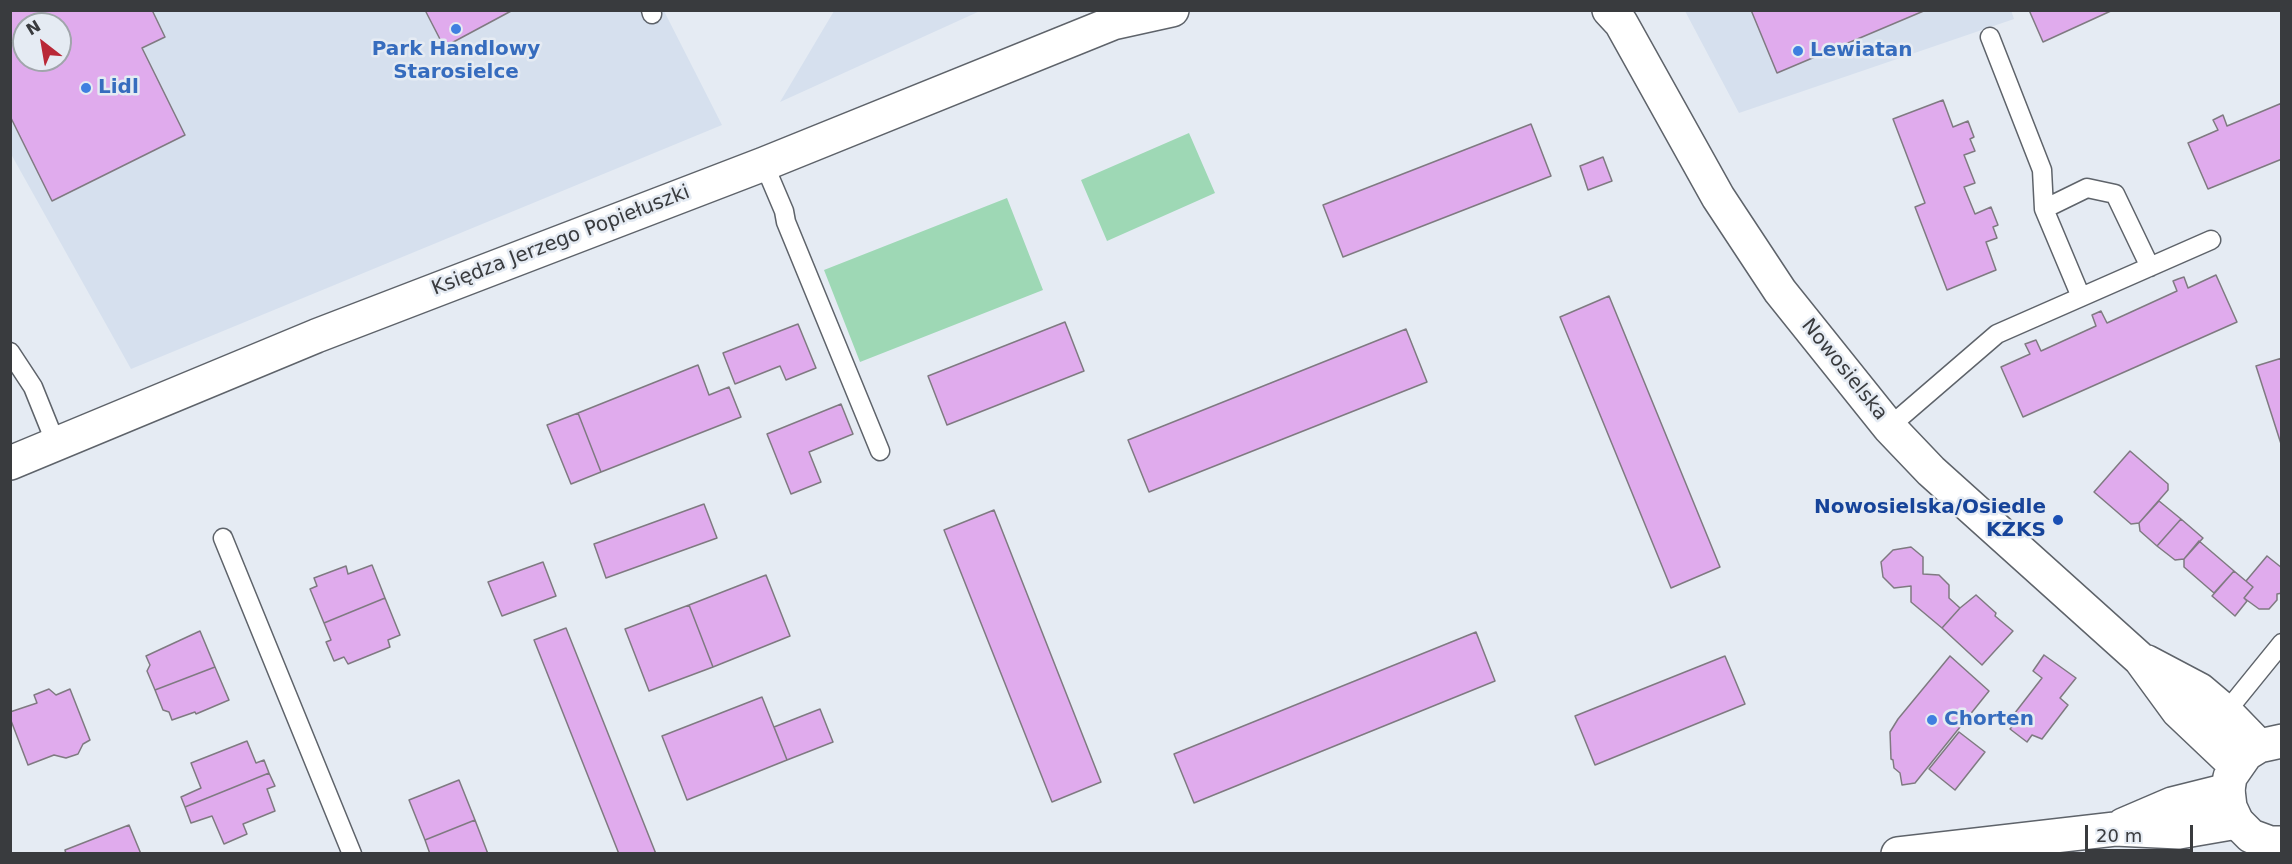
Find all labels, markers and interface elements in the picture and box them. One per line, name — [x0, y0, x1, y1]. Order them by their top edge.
north arrow — [12, 12, 72, 72]
text: N — [23, 16, 44, 39]
marker: Park Handlowy Starosielce — [449, 22, 463, 36]
place label: Park Handlowy Starosielce — [372, 38, 540, 85]
place label: Lewiatan — [1810, 39, 1912, 63]
marker: Lewiatan — [1791, 44, 1805, 58]
place label: Lidl — [98, 76, 139, 100]
marker: Lidl — [79, 81, 93, 95]
street label: Księdza Jerzego Popiełuszki — [429, 181, 693, 301]
street label: Nowosielska — [1796, 314, 1892, 426]
place label: Nowosielska/Osiedle KZKS — [1814, 496, 2046, 543]
marker: Nowosielska/Osiedle KZKS — [2051, 513, 2065, 527]
place label: Chorten — [1944, 708, 2034, 732]
marker: Chorten — [1925, 713, 1939, 727]
scale bar — [2088, 813, 2196, 851]
text: 20 m — [2096, 825, 2142, 846]

